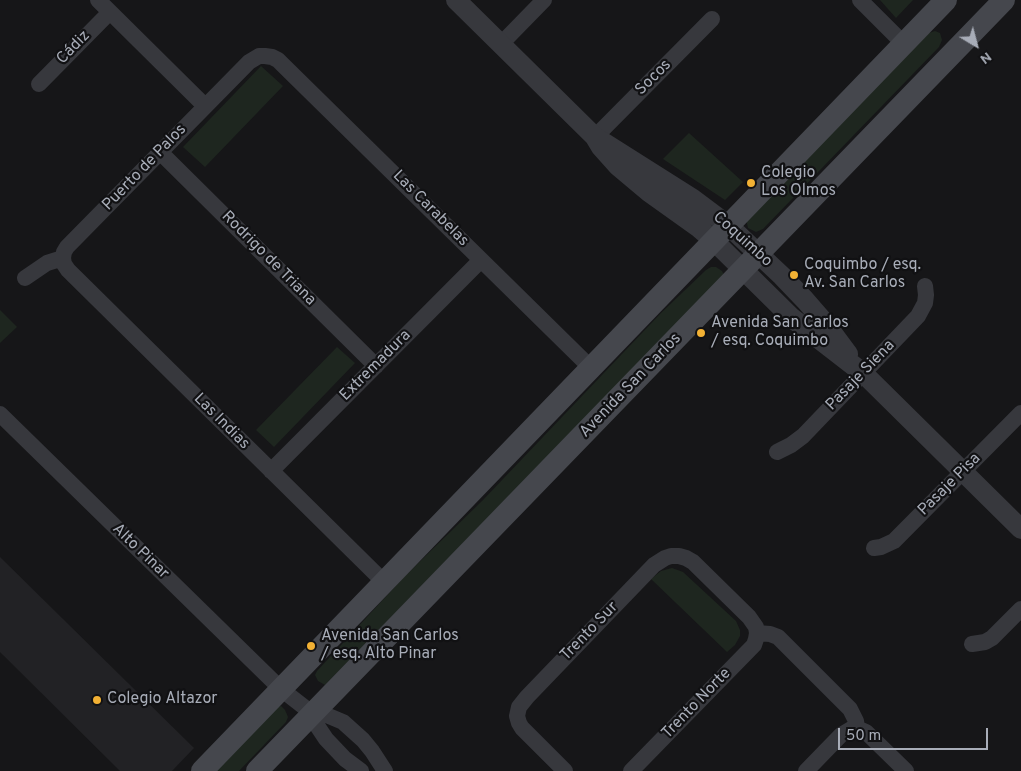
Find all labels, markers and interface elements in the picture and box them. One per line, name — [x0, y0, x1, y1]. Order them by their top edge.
north arrow — [951, 20, 1001, 70]
street label: Cádiz — [53, 27, 95, 69]
text: N — [976, 48, 994, 67]
street label: Socos — [632, 56, 676, 100]
street label: Puerto de Palos — [99, 121, 191, 215]
place label: Colegio Los Olmos — [761, 164, 836, 202]
street label: Las Carabelas — [388, 167, 472, 251]
marker: Colegio Los Olmos — [745, 177, 757, 189]
street label: Rodrigo de Triana — [217, 208, 319, 310]
street label: Coquimbo — [708, 208, 776, 272]
place label: Coquimbo / esq. Av. San Carlos — [804, 256, 921, 294]
marker: Coquimbo / esq. Av. San Carlos — [788, 269, 800, 281]
place label: Avenida San Carlos / esq. Coquimbo — [711, 314, 849, 352]
street label: Extremadura — [337, 327, 415, 405]
marker: Avenida San Carlos / esq. Coquimbo — [695, 327, 707, 339]
street label: Avenida San Carlos — [576, 330, 686, 442]
street label: Pasaje Siena — [823, 337, 899, 415]
street label: Las Indias — [189, 390, 253, 454]
street label: Pasaje Pisa — [915, 450, 985, 520]
street label: Alto Pinar — [108, 520, 172, 584]
street label: Trento Sur — [557, 598, 623, 666]
place label: Avenida San Carlos / esq. Alto Pinar — [321, 627, 459, 665]
marker: Avenida San Carlos / esq. Alto Pinar — [305, 640, 317, 652]
street label: Trento Norte — [658, 665, 736, 743]
place label: Colegio Altazor — [107, 690, 218, 710]
marker: Colegio Altazor — [91, 694, 103, 706]
scale bar — [841, 718, 991, 750]
text: 50 m — [846, 727, 881, 746]

